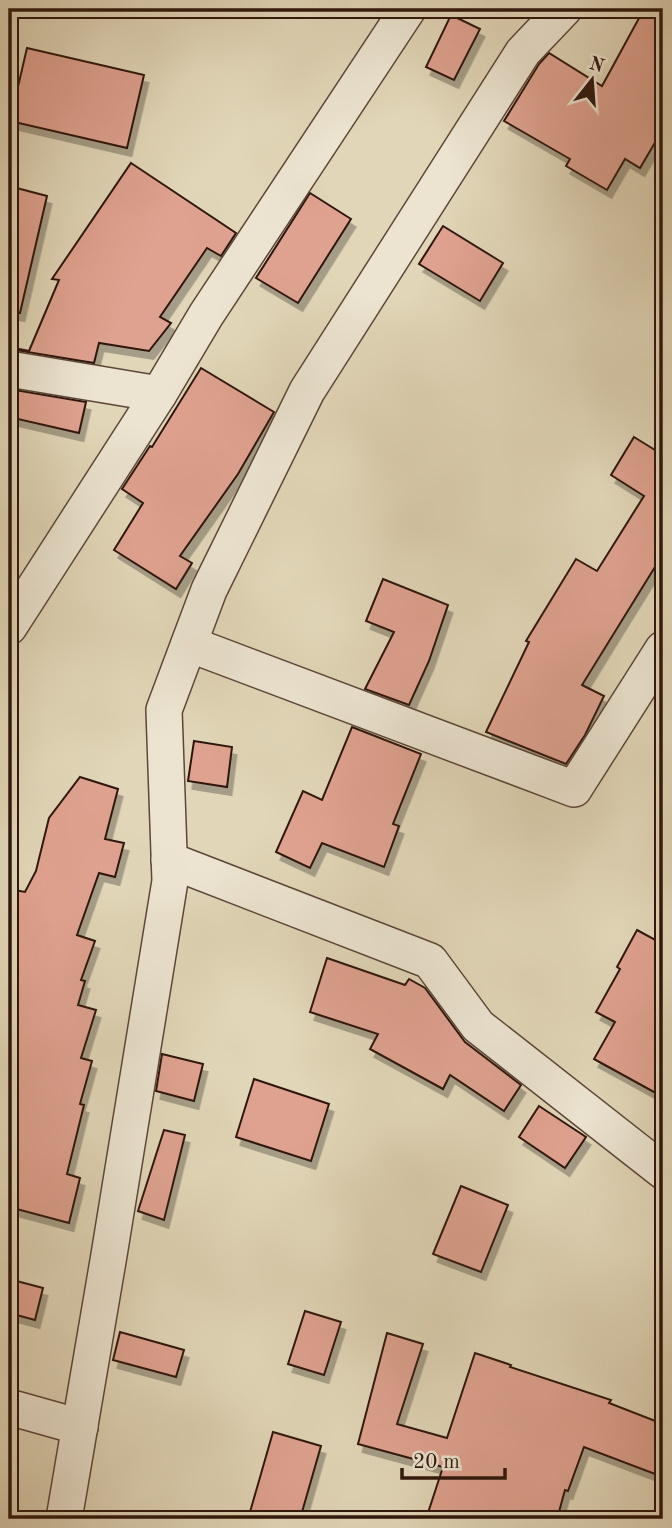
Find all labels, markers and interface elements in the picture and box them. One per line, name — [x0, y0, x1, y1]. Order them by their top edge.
north arrow — [556, 46, 626, 116]
text: N — [587, 55, 606, 77]
scale bar — [402, 1437, 506, 1481]
text: 20 m — [413, 1452, 460, 1473]

